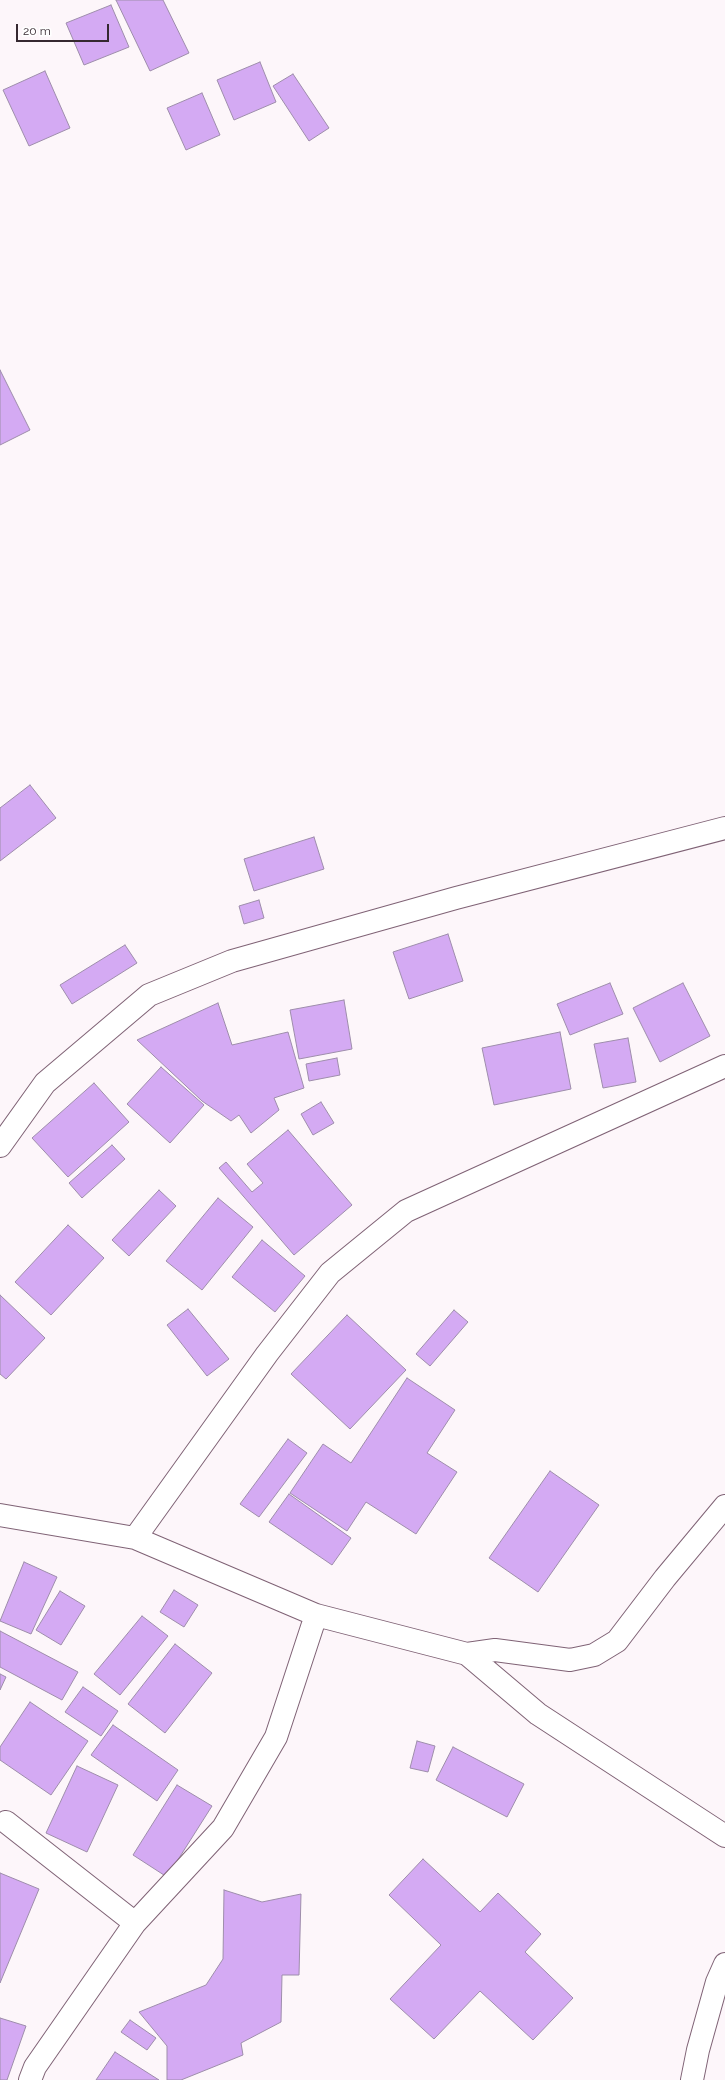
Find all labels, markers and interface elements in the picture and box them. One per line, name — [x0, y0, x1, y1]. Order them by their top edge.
scale bar — [18, 16, 111, 42]
text: 20 m — [23, 24, 51, 38]

